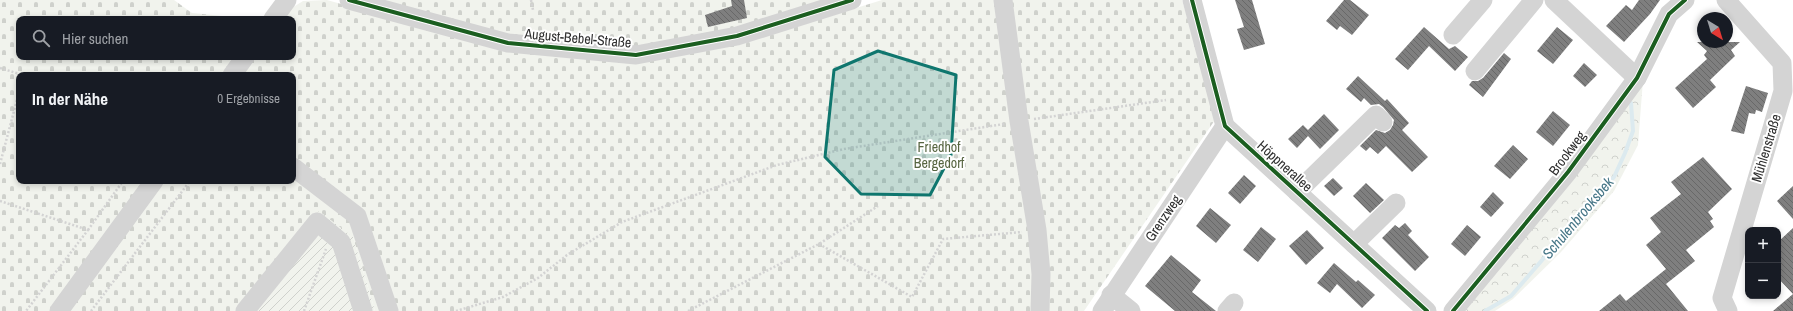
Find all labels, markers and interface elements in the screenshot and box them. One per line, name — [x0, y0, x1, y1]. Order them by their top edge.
north arrow — [1697, 12, 1733, 48]
search box — [16, 16, 296, 60]
street label: August-Bebel-Straße — [523, 24, 632, 52]
icon: search — [30, 27, 52, 49]
text: Hier suchen — [62, 28, 128, 49]
text: In der Nähe — [32, 87, 108, 110]
text: 0 Ergebnisse — [217, 90, 280, 107]
street label: Mühlenstraße — [1747, 112, 1785, 184]
street label: Brookweg — [1544, 127, 1590, 179]
street label: Höppnerallee — [1254, 136, 1316, 196]
park label: Friedhof Bergedorf — [914, 138, 965, 172]
water label: Schulenbrooksbek — [1537, 172, 1619, 263]
street label: Grenzweg — [1141, 191, 1185, 245]
map controls — [1745, 227, 1781, 299]
button: + — [1745, 227, 1781, 263]
button: − — [1745, 263, 1781, 299]

